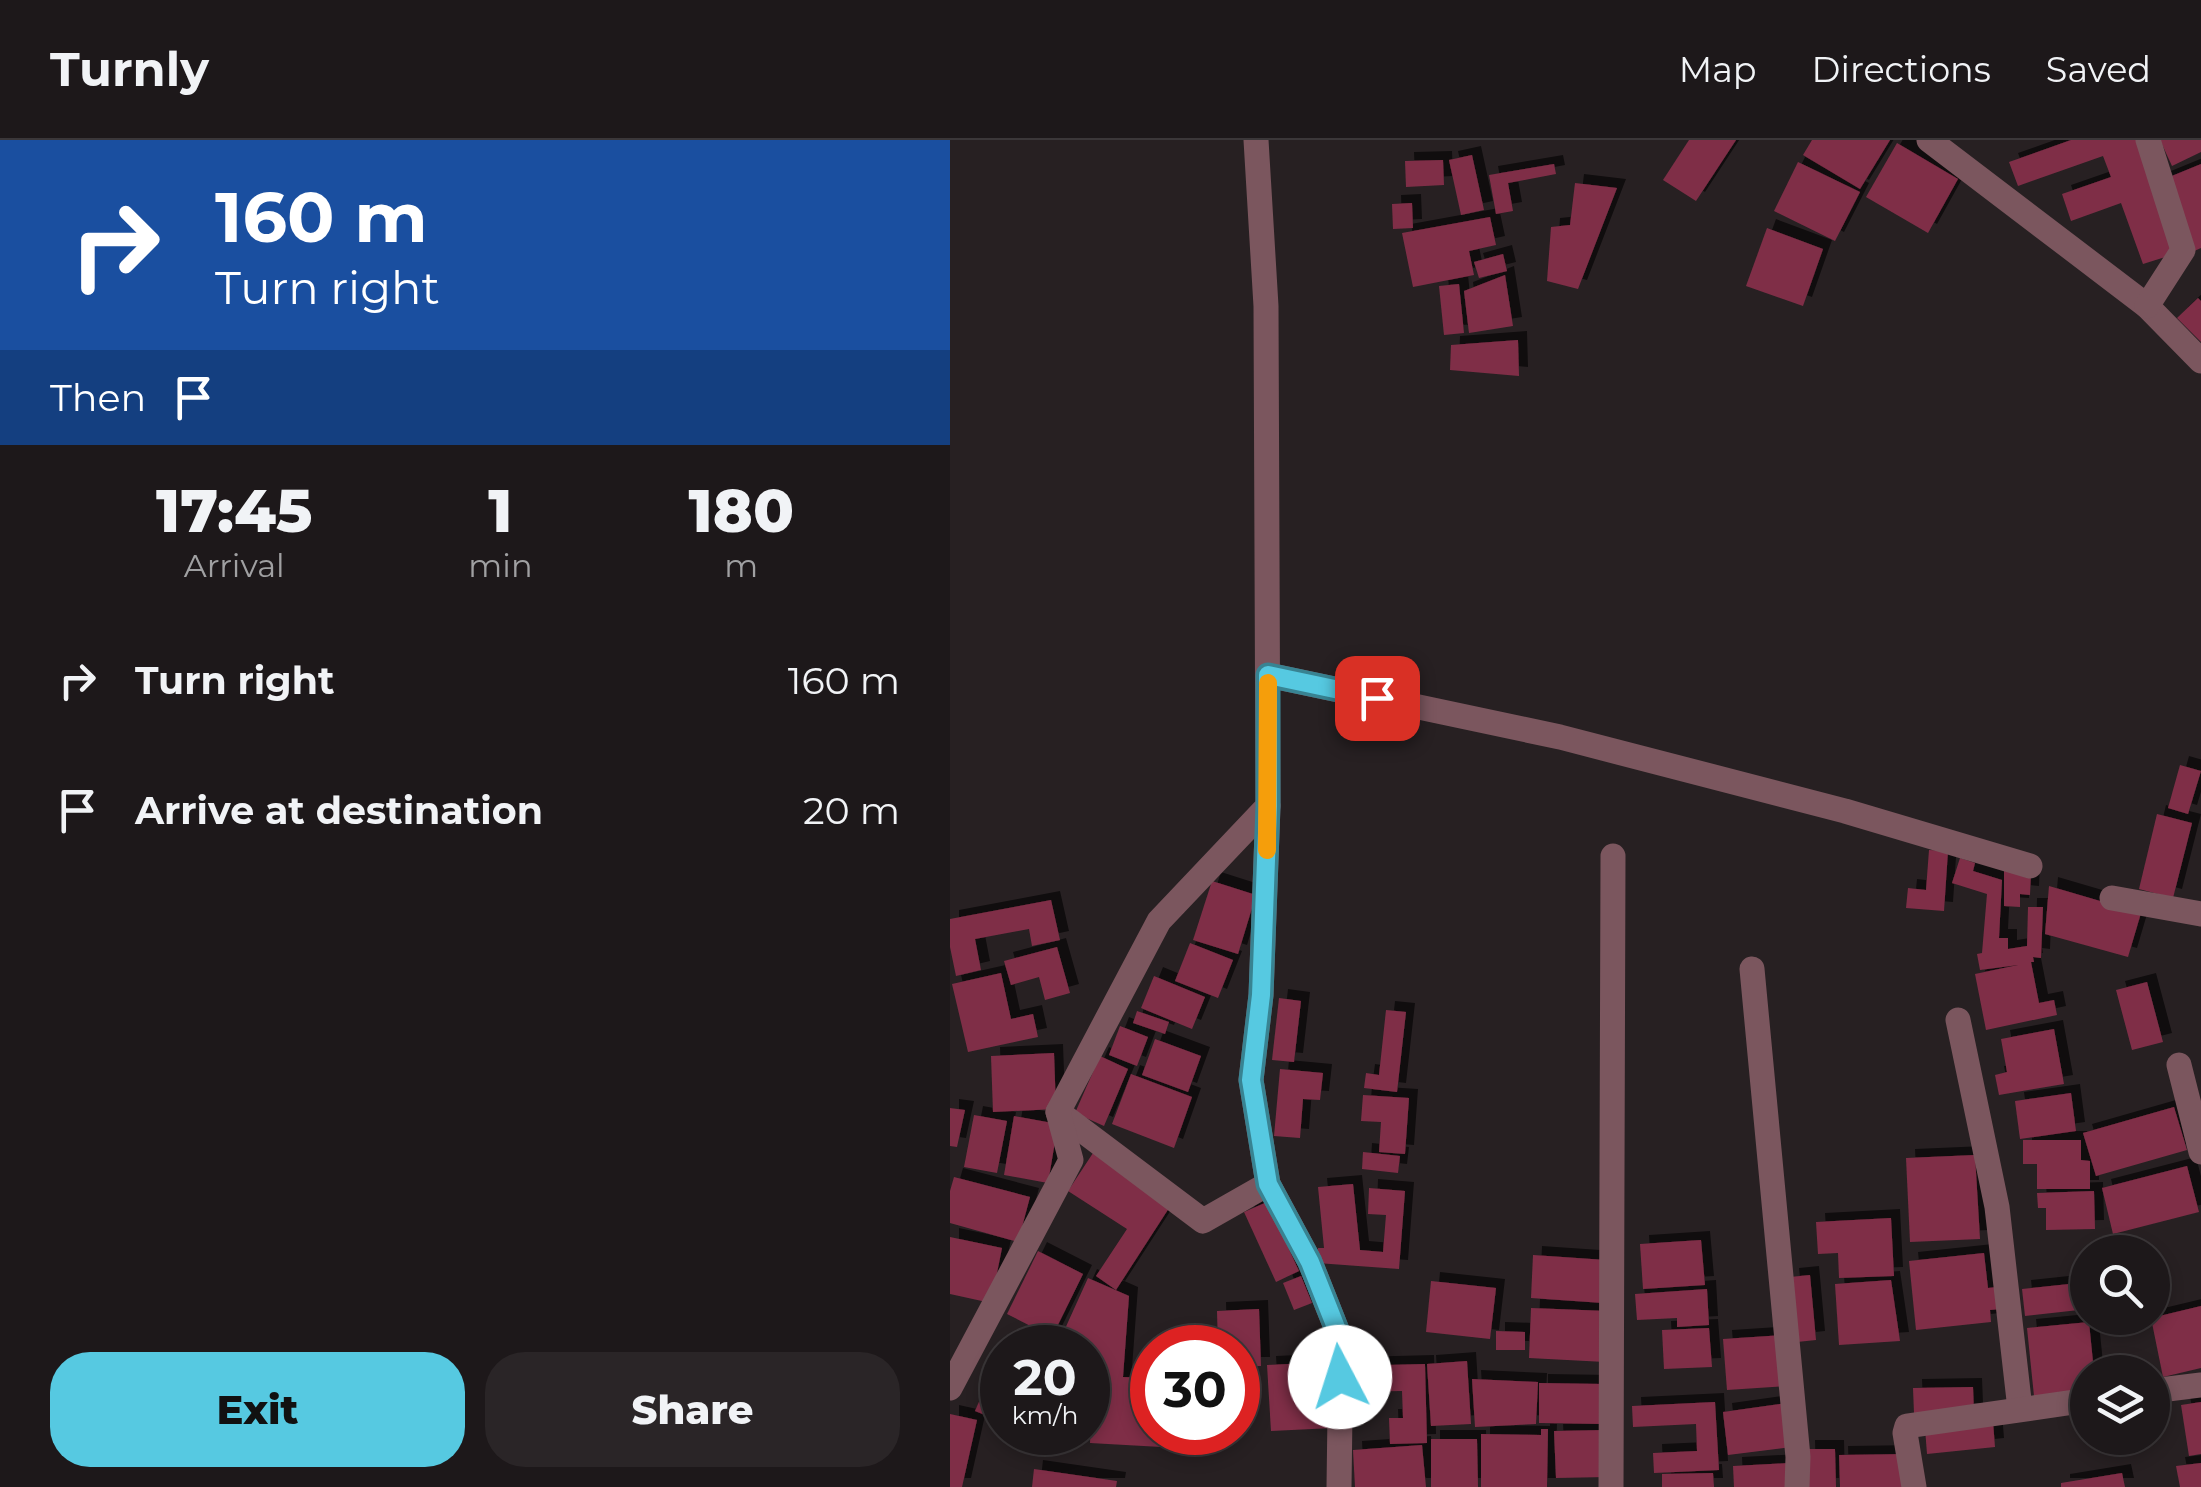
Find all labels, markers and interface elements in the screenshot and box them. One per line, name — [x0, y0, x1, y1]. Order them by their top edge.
text: Turnly — [50, 40, 209, 98]
text: Map — [1679, 48, 1757, 91]
text: Directions — [1812, 48, 1991, 91]
text: Saved — [2046, 48, 2151, 91]
text: 160 m — [215, 174, 428, 260]
icon: right — [50, 180, 180, 310]
text: Turn right — [215, 260, 440, 315]
icon: arrive — [166, 370, 221, 425]
text: Then — [50, 374, 146, 421]
text: 17:45 — [156, 474, 312, 547]
text: 1 — [488, 474, 513, 547]
text: 180 — [688, 474, 794, 547]
text: Arrival — [184, 546, 285, 585]
text: min — [468, 546, 533, 585]
text: m — [724, 546, 758, 585]
icon: right — [50, 653, 105, 708]
pin — [1335, 656, 1420, 741]
text: Turn right — [135, 657, 334, 704]
text: 160 m — [788, 657, 900, 704]
icon: arrive — [1350, 671, 1405, 726]
icon: arrive — [50, 783, 105, 838]
text: Arrive at destination — [135, 787, 543, 834]
text: 20 m — [803, 787, 900, 834]
map controls — [2070, 1235, 2170, 1455]
button: search — [2070, 1235, 2170, 1335]
speed limit sign: 30 — [1130, 1325, 1260, 1455]
position arrow — [1288, 1325, 1392, 1429]
text: 20 — [1013, 1347, 1077, 1408]
button: Exit — [50, 1352, 465, 1467]
button: Share — [485, 1352, 900, 1467]
button: layers — [2070, 1355, 2170, 1455]
text: km/h — [1012, 1400, 1078, 1430]

